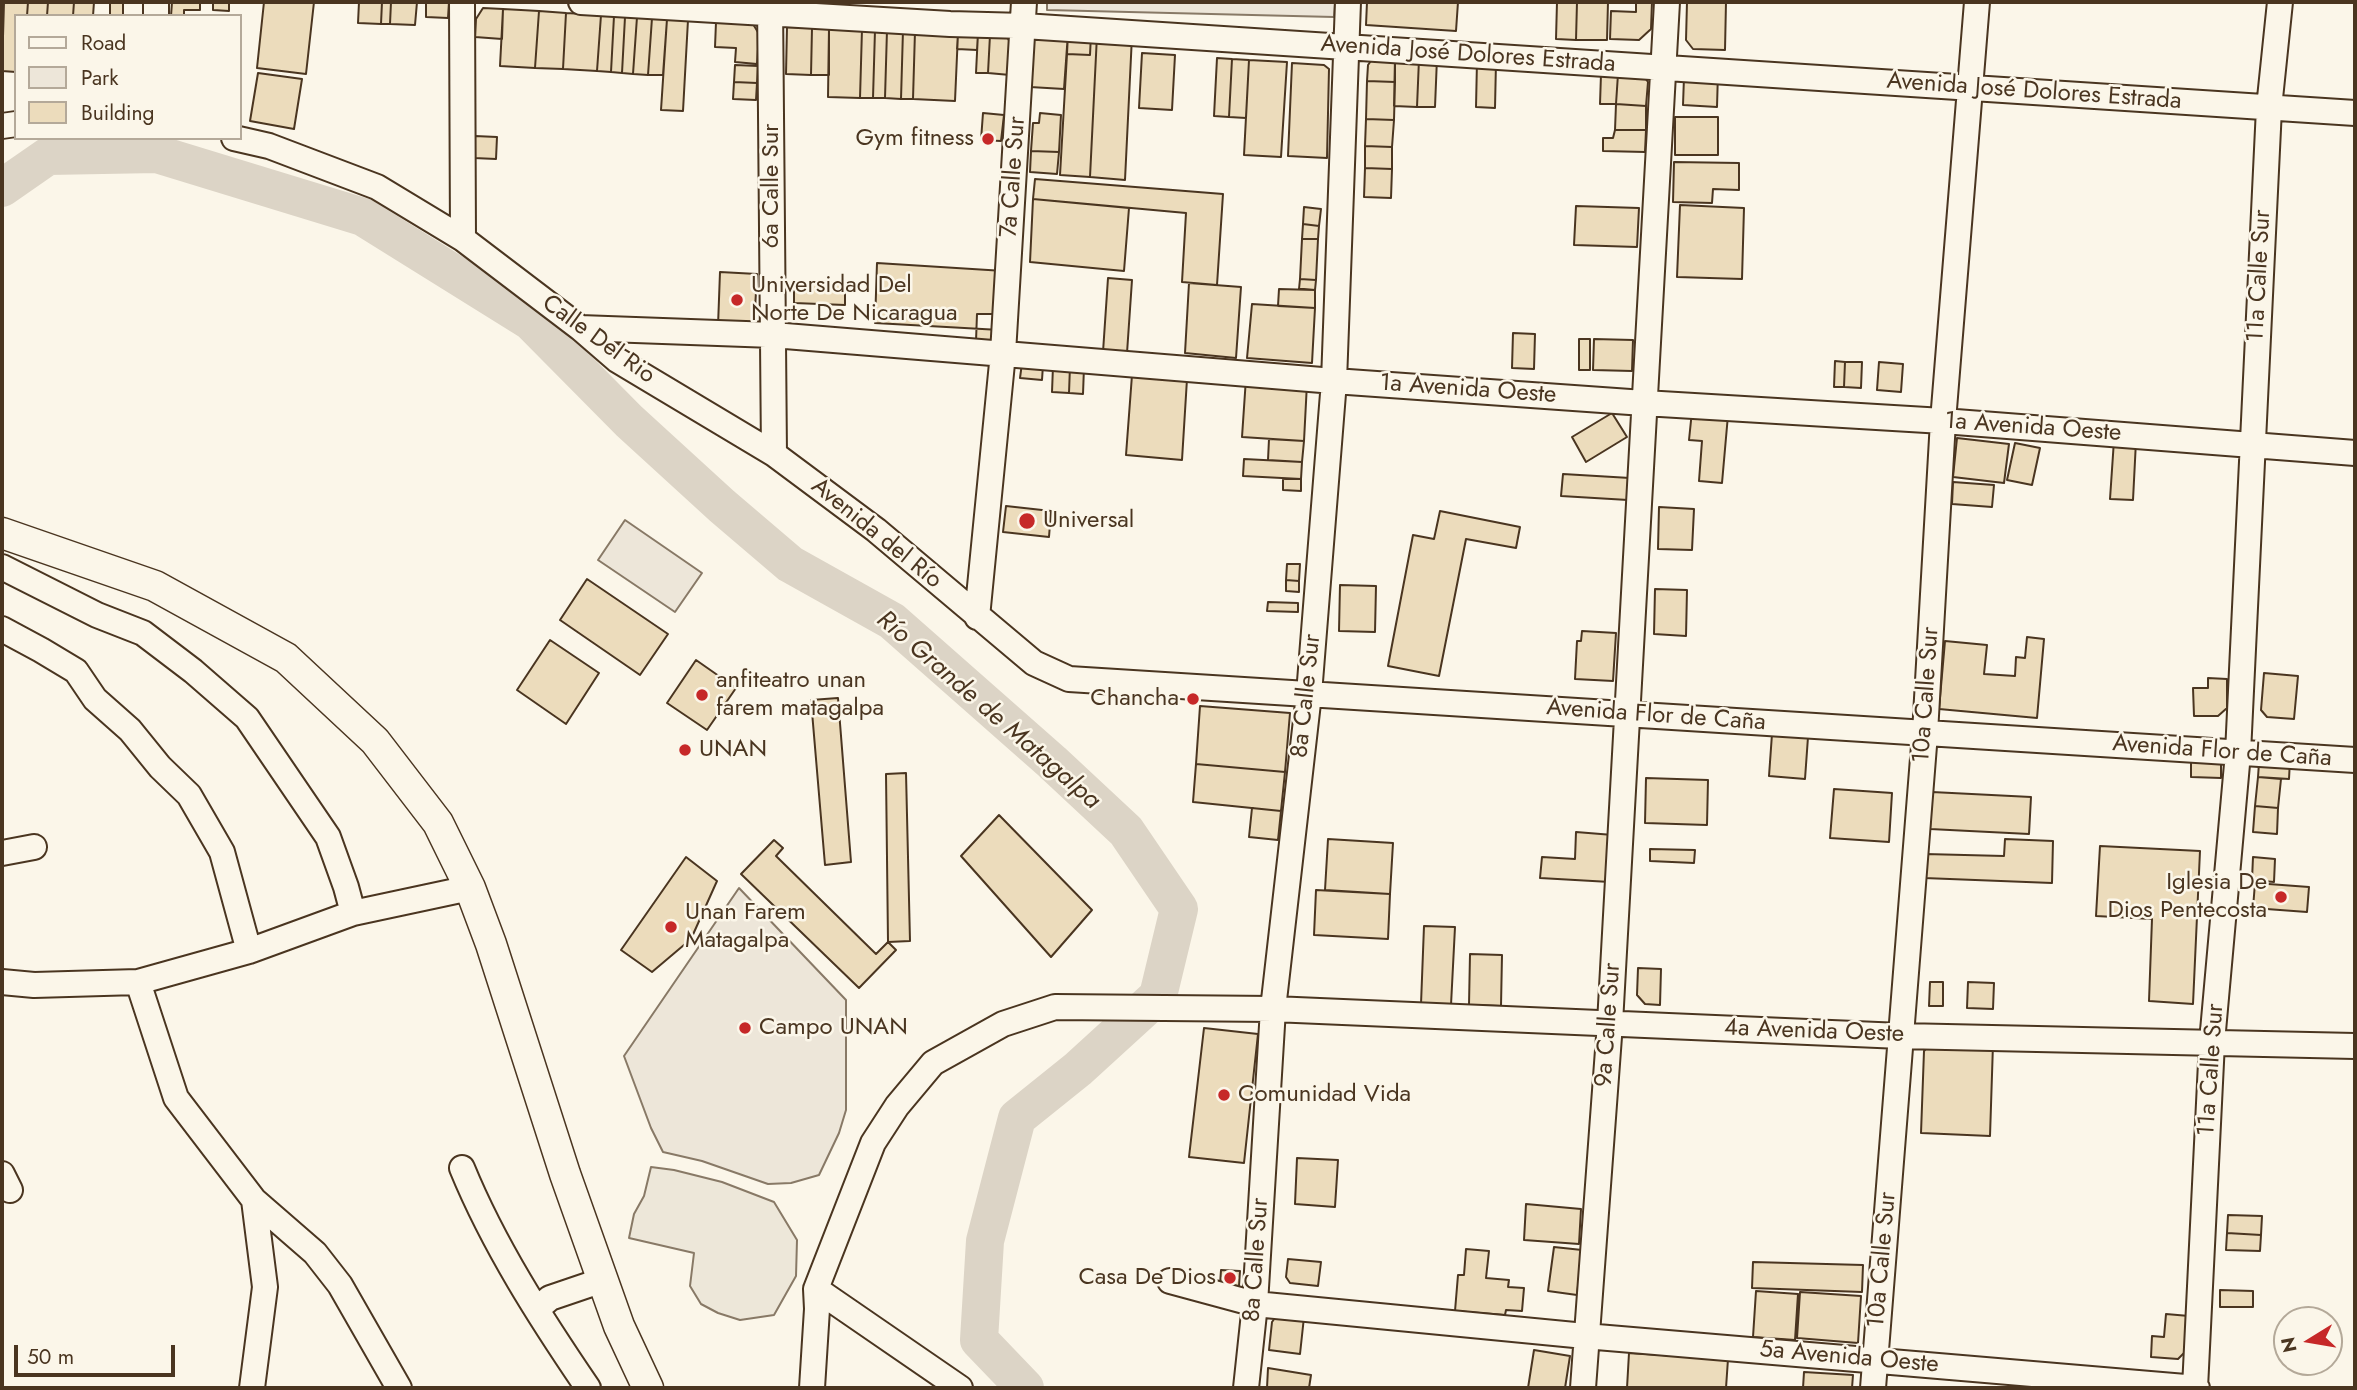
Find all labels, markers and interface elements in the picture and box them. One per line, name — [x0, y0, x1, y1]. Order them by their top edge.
legend — [14, 14, 242, 140]
text: Road — [81, 28, 126, 58]
street label: Avenida José Dolores Estrada — [1320, 30, 1616, 80]
text: Park — [81, 63, 118, 93]
street label: Avenida José Dolores Estrada — [1886, 67, 2182, 117]
text: Building — [81, 98, 154, 128]
street label: 7a Calle Sur — [995, 115, 1033, 239]
street label: 6a Calle Sur — [758, 123, 786, 249]
place label: Gym fitness — [855, 125, 974, 153]
marker: Gym fitness — [980, 131, 996, 147]
street label: 11a Calle Sur — [2242, 209, 2278, 343]
place label: Universidad Del Norte De Nicaragua — [751, 272, 958, 328]
street label: Calle Del Rio — [536, 289, 660, 391]
marker: Universidad Del Norte De Nicaragua — [729, 292, 745, 308]
street label: 1a Avenida Oeste — [1379, 369, 1557, 411]
street label: 1a Avenida Oeste — [1944, 407, 2122, 449]
street label: Avenida del Río — [805, 472, 947, 596]
place label: Universal — [1043, 507, 1134, 535]
marker: Universal — [1017, 511, 1037, 531]
water label: Río Grande de Matagalpa — [869, 605, 1107, 817]
street label: 10a Calle Sur — [1908, 626, 1946, 764]
street label: 8a Calle Sur — [1286, 633, 1328, 759]
place label: anfiteatro unan farem matagalpa — [716, 667, 884, 723]
place label: Chancha — [1090, 685, 1179, 713]
marker: anfiteatro unan farem matagalpa — [694, 687, 710, 703]
marker: Chancha — [1185, 691, 1201, 707]
street label: Avenida Flor de Caña — [1545, 694, 1767, 738]
street label: Avenida Flor de Caña — [2111, 730, 2333, 774]
place label: UNAN — [699, 736, 767, 764]
marker: UNAN — [677, 742, 693, 758]
place label: Iglesia De Dios Pentecosta — [2107, 869, 2267, 925]
marker: Iglesia De Dios Pentecosta — [2273, 889, 2289, 905]
place label: Unan Farem Matagalpa — [685, 899, 806, 955]
marker: Unan Farem Matagalpa — [663, 919, 679, 935]
street label: 9a Calle Sur — [1590, 962, 1628, 1088]
street label: 11a Calle Sur — [2193, 1003, 2231, 1137]
place label: Campo UNAN — [759, 1014, 908, 1042]
street label: 4a Avenida Oeste — [1723, 1014, 1905, 1050]
marker: Campo UNAN — [737, 1020, 753, 1036]
place label: Comunidad Vida — [1238, 1081, 1411, 1109]
marker: Comunidad Vida — [1216, 1087, 1232, 1103]
street label: 10a Calle Sur — [1863, 1191, 1903, 1329]
street label: 8a Calle Sur — [1238, 1197, 1276, 1323]
place label: Casa De Dios — [1078, 1264, 1216, 1292]
marker: Casa De Dios — [1222, 1270, 1238, 1286]
north arrow — [2273, 1306, 2343, 1376]
scale bar — [18, 1330, 178, 1374]
text: N — [2274, 1335, 2304, 1355]
street label: 5a Avenida Oeste — [1758, 1336, 1940, 1380]
text: 50 m — [27, 1342, 74, 1372]

